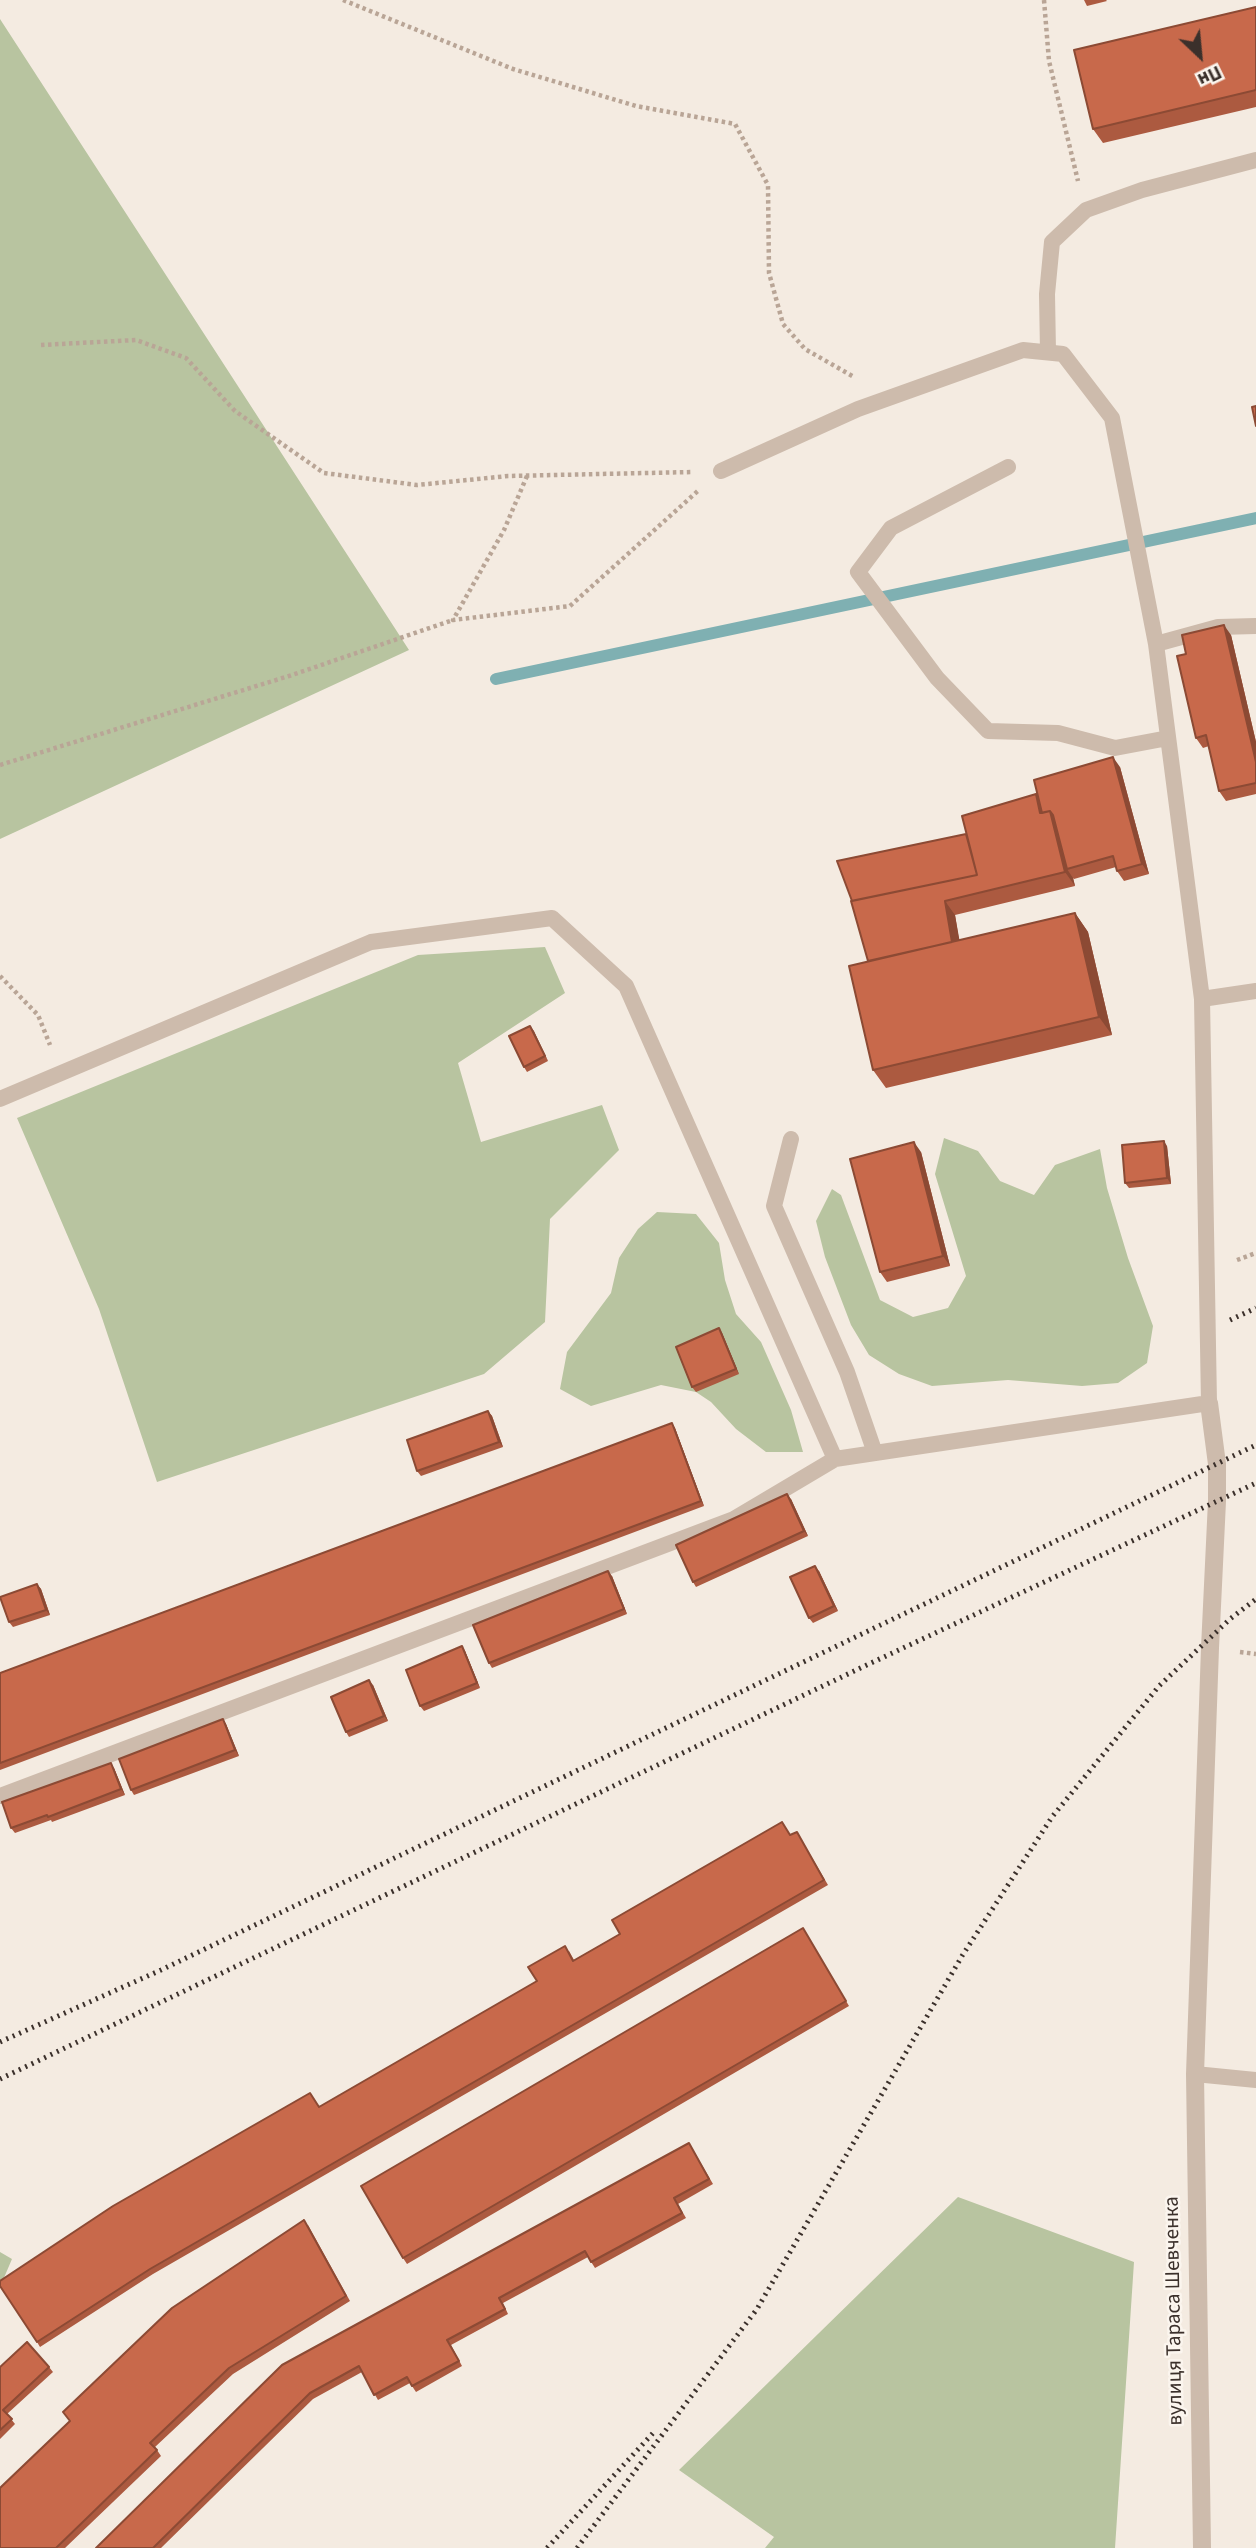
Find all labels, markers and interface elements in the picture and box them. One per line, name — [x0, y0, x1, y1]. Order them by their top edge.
north arrow — [1165, 21, 1235, 91]
text: Пн — [1193, 58, 1226, 93]
street label: вулиця Тараса Шевченка — [1160, 2196, 1190, 2426]

